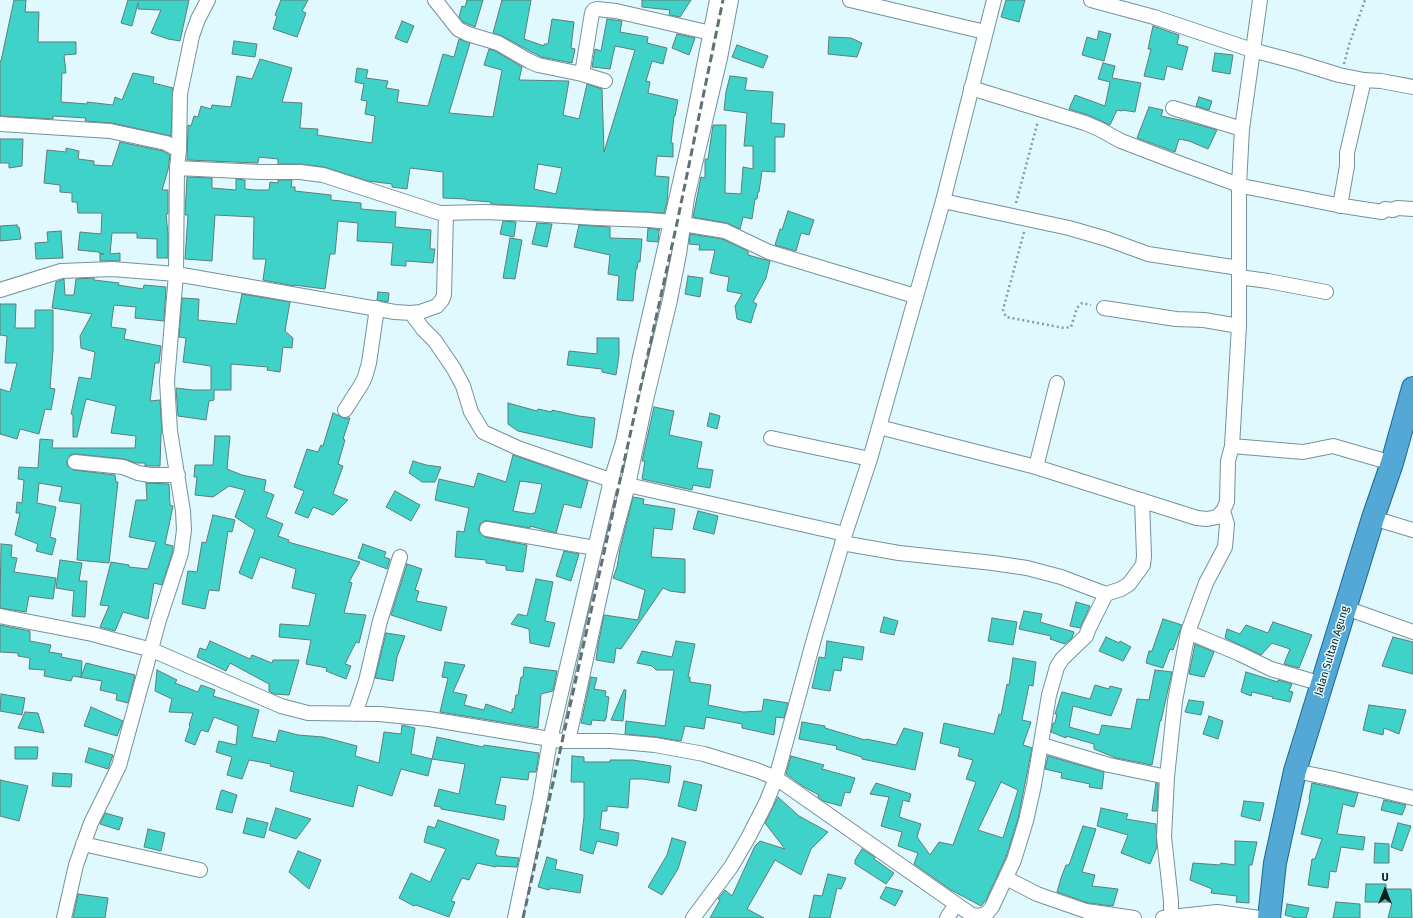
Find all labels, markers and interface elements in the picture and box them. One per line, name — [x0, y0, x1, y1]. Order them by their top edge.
street label: Jalan Sultan Agung — [1312, 605, 1352, 697]
north arrow — [1365, 870, 1405, 910]
text: U — [1381, 871, 1389, 884]

